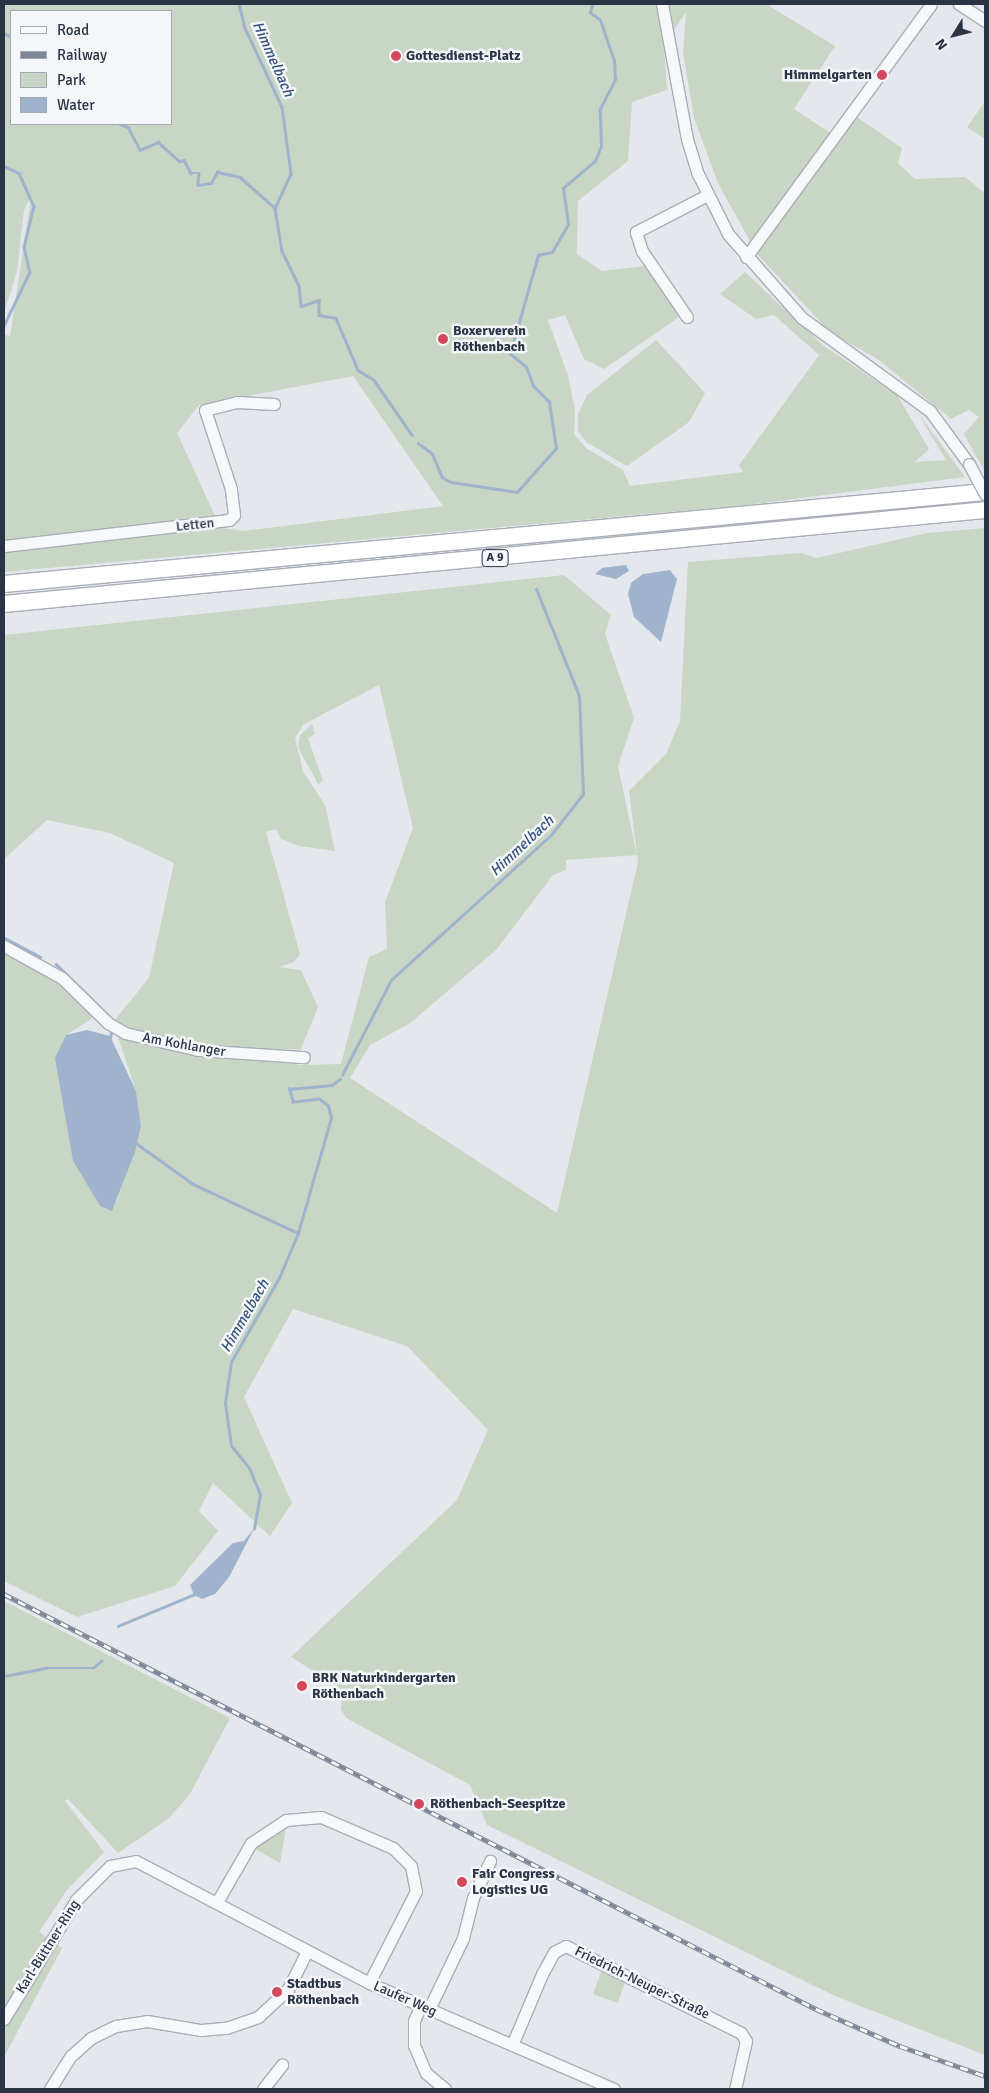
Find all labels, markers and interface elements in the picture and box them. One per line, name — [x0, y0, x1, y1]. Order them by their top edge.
legend — [10, 10, 172, 125]
north arrow — [929, 10, 979, 60]
water label: Himmelbach — [248, 18, 298, 100]
text: Road — [57, 21, 89, 39]
text: N — [932, 35, 951, 53]
text: Railway — [57, 46, 107, 64]
place label: Gottesdienst-Platz — [406, 48, 520, 64]
marker: Gottesdienst-Platz — [390, 50, 402, 62]
place label: Himmelgarten — [784, 67, 872, 83]
marker: Himmelgarten — [876, 69, 888, 81]
text: Park — [57, 71, 86, 89]
text: Water — [57, 96, 95, 114]
place label: Boxerverein Röthenbach — [453, 323, 526, 356]
marker: Boxerverein Röthenbach — [437, 333, 449, 345]
street label: Letten — [175, 515, 215, 535]
road number: A 9 — [481, 548, 509, 568]
water label: Himmelbach — [486, 812, 558, 880]
street label: Am Kohlanger — [141, 1029, 227, 1061]
water label: Himmelbach — [217, 1277, 273, 1355]
place label: BRK Naturkindergarten Röthenbach — [312, 1670, 456, 1702]
marker: BRK Naturkindergarten Röthenbach — [296, 1680, 308, 1692]
place label: Röthenbach-Seespitze — [430, 1796, 565, 1812]
marker: Röthenbach-Seespitze — [412, 1797, 426, 1811]
place label: Fair Congress Logistics UG — [472, 1866, 555, 1898]
marker: Fair Congress Logistics UG — [456, 1876, 468, 1888]
street label: Karl-Büttner-Ring — [12, 1897, 84, 1997]
street label: Friedrich-Neuper-Straße — [572, 1943, 712, 2023]
place label: Stadtbus Röthenbach — [287, 1976, 359, 2008]
street label: Laufer Weg — [371, 1978, 439, 2020]
marker: Stadtbus Röthenbach — [271, 1986, 283, 1998]

